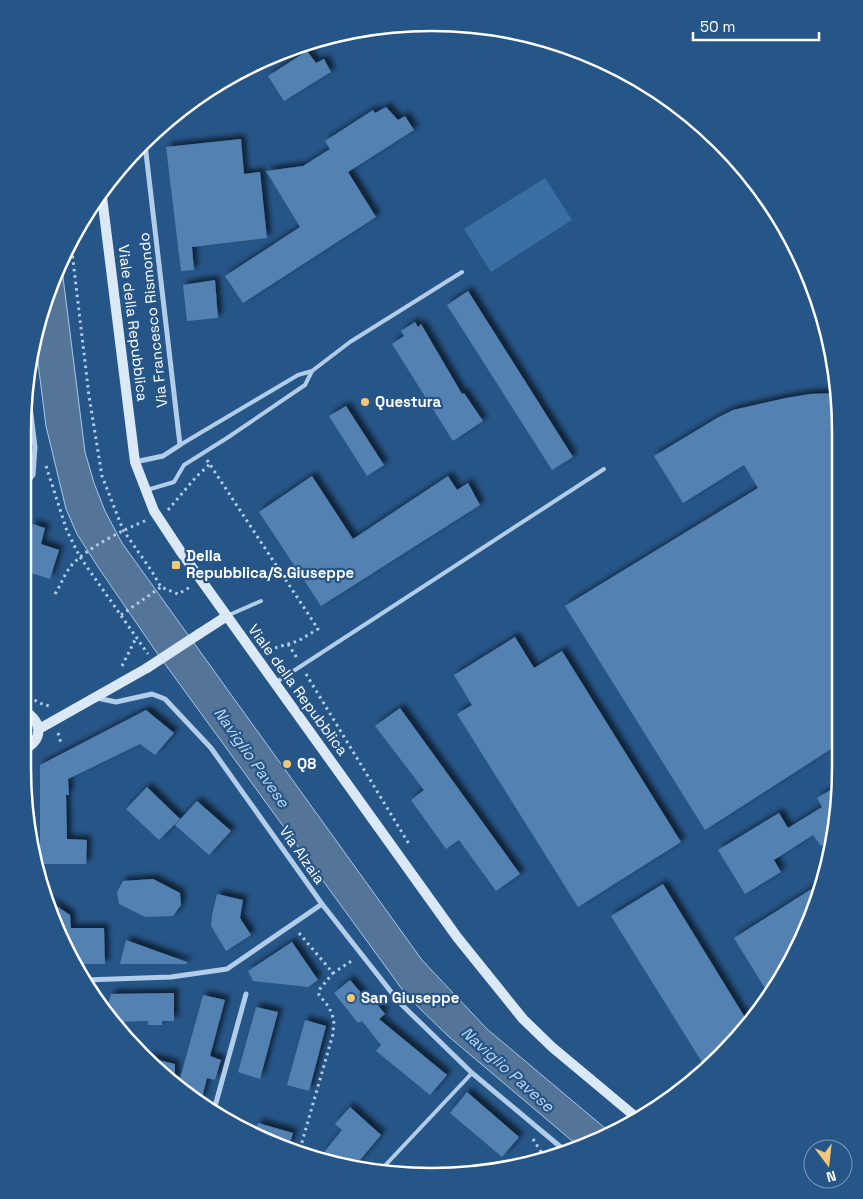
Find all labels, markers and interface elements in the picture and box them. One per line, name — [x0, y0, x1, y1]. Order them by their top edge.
scale bar — [693, 10, 819, 42]
text: 50 m — [700, 17, 735, 36]
street label: Via Francesco Rismondo — [134, 232, 171, 409]
street label: Viale della Repubblica — [114, 243, 153, 403]
place label: Questura — [375, 392, 442, 411]
marker: Questura — [359, 396, 371, 408]
place label: Della Repubblica/S.Giuseppe — [186, 546, 354, 582]
marker: Della Repubblica/S.Giuseppe — [170, 559, 182, 571]
street label: Viale della Repubblica — [244, 620, 353, 759]
water label: Naviglio Pavese — [209, 703, 294, 812]
place label: Q8 — [297, 754, 316, 773]
marker: Q8 — [281, 758, 293, 770]
street label: Via Alzaia — [275, 822, 330, 888]
place label: San Giuseppe — [361, 988, 460, 1007]
marker: San Giuseppe — [345, 992, 357, 1004]
water label: Naviglio Pavese — [457, 1022, 559, 1117]
north arrow — [803, 1139, 853, 1189]
text: N — [824, 1167, 838, 1186]

